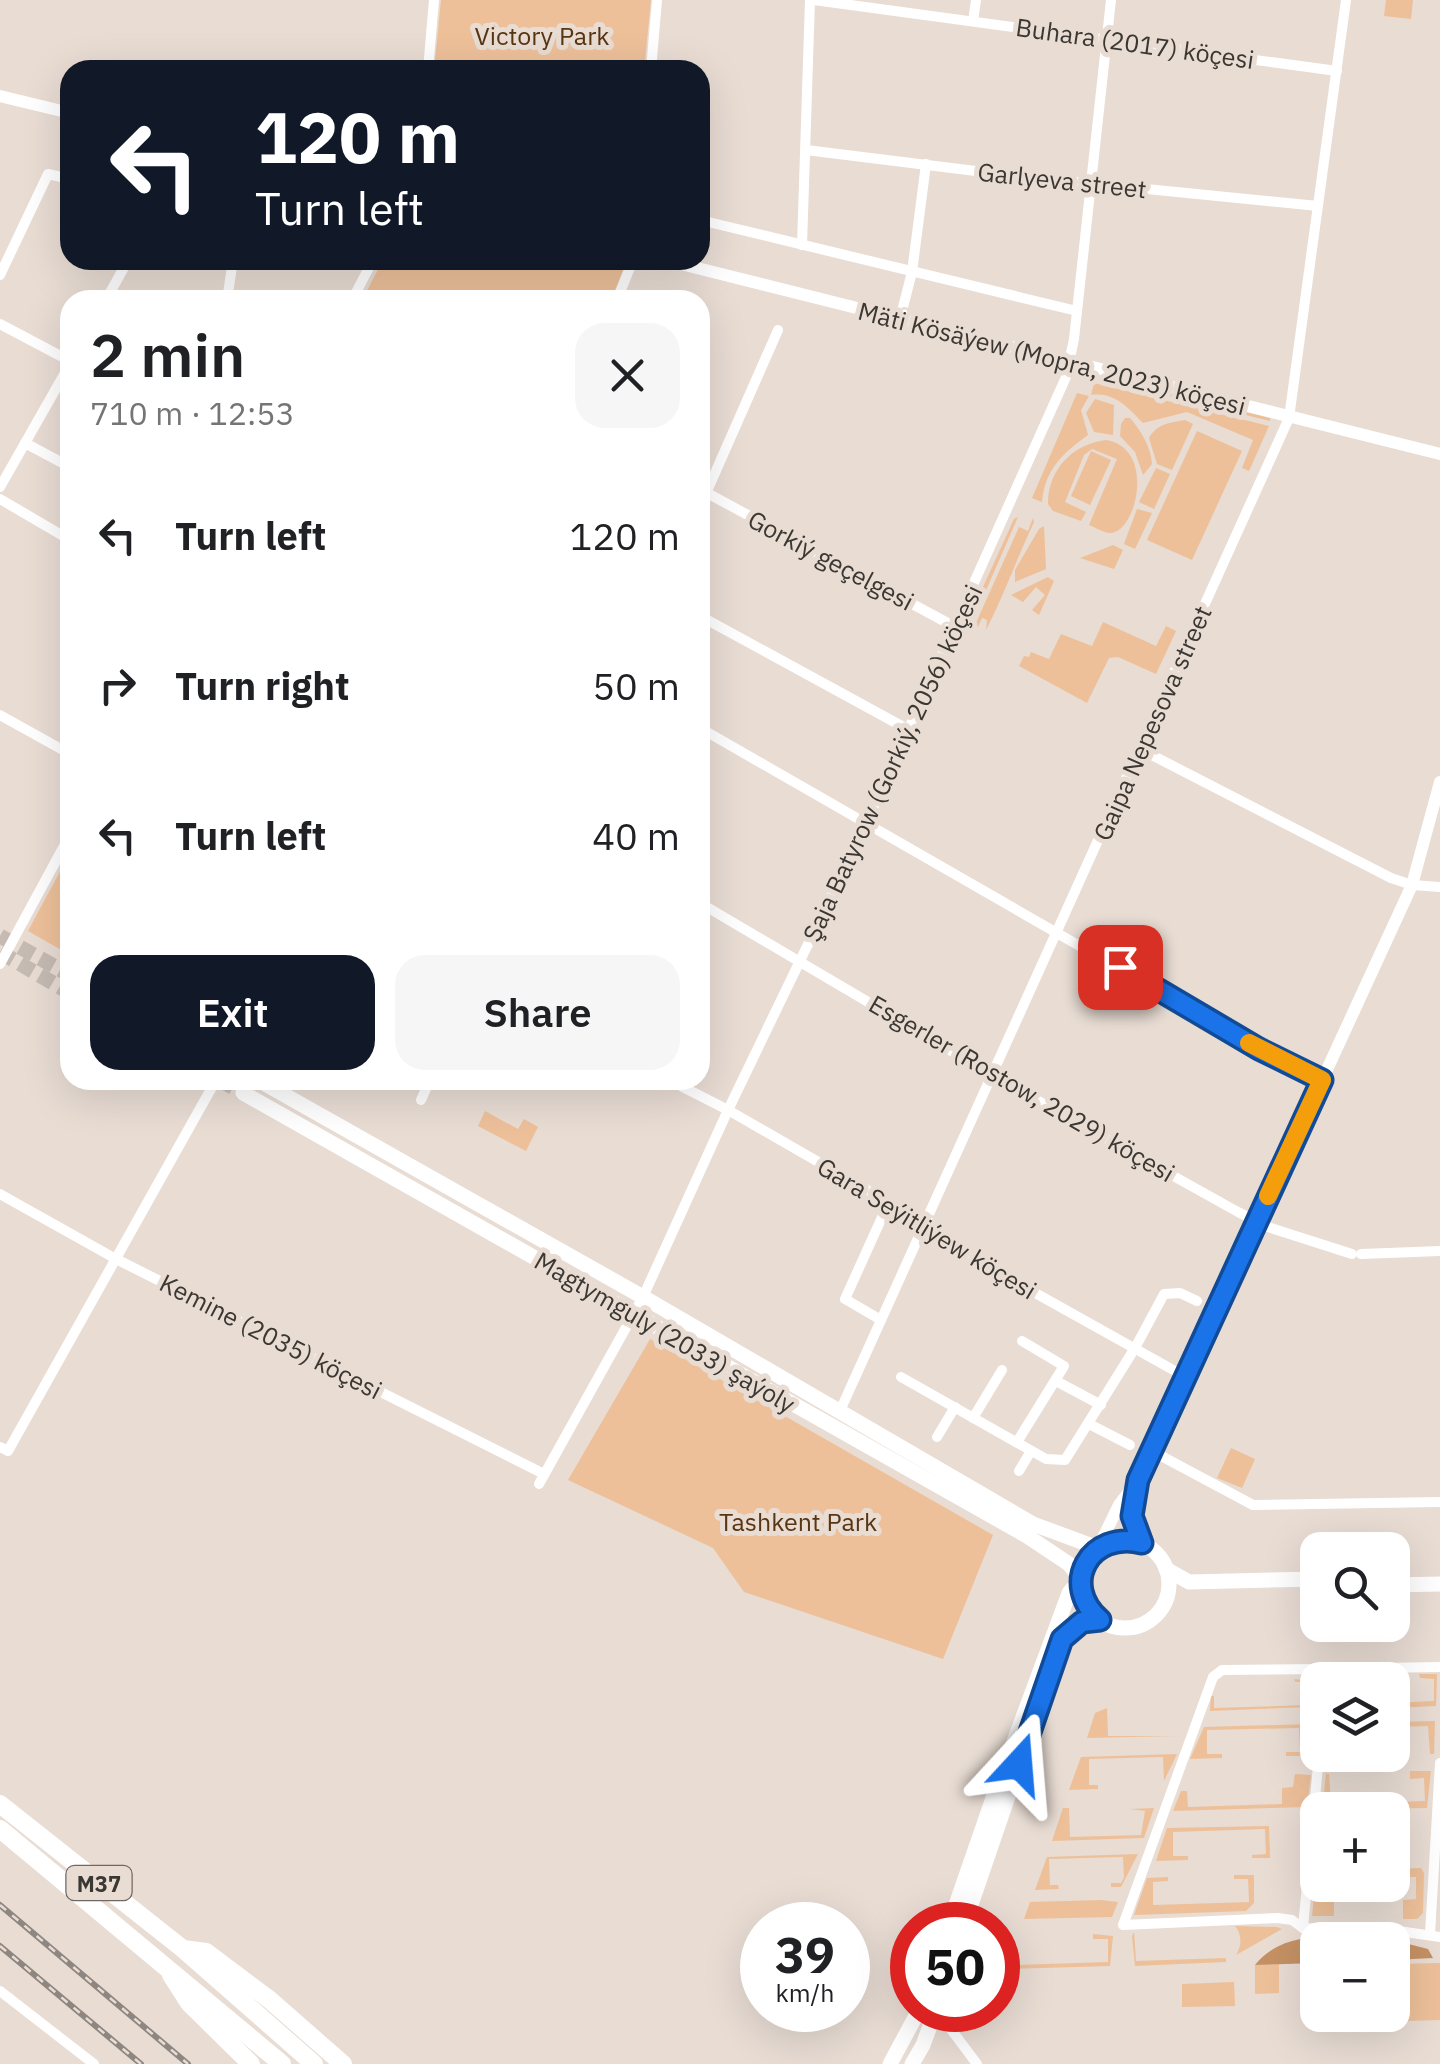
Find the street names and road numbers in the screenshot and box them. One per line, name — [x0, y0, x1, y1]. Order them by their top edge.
street label: Buhara (2017) köçesi — [1014, 10, 1256, 76]
street label: Garlyeva street — [976, 155, 1148, 205]
street label: Mäti Kösäýew (Mopra, 2023) köçesi — [855, 294, 1249, 422]
street label: Gorkiý geçelgesi — [742, 502, 920, 618]
street label: Şaja Batyrow (Gorkiý, 2056) köçesi — [795, 579, 989, 947]
street label: Gaipa Nepesova street — [1085, 600, 1219, 846]
street label: Esgerler (Rostow, 2029) köçesi — [863, 987, 1181, 1189]
street label: Gara Seýitliýew köçesi — [811, 1149, 1043, 1307]
street label: Magtymguly (2033) şaýoly — [529, 1244, 802, 1420]
street label: Kemine (2035) köçesi — [154, 1266, 388, 1406]
road number: M37 — [66, 1866, 132, 1900]

